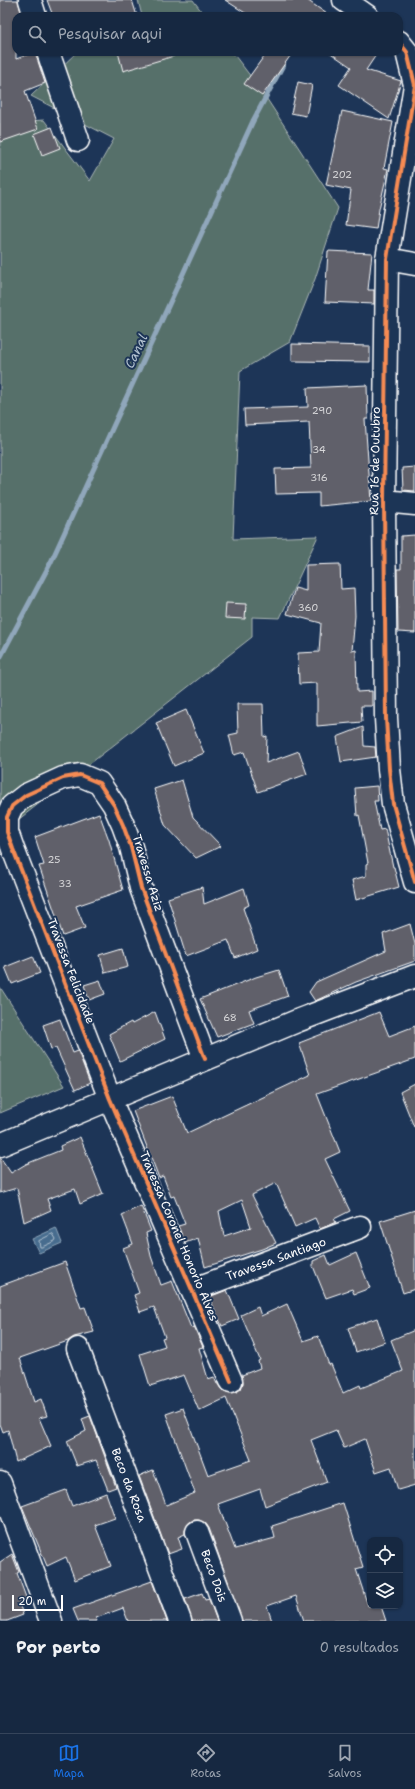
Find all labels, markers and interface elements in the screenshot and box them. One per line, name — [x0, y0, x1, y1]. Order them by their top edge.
search box — [12, 12, 403, 56]
icon: search — [26, 23, 48, 45]
text: Pesquisar aqui — [58, 24, 162, 44]
house number: 202 — [332, 168, 352, 181]
water label: Canal — [121, 331, 151, 371]
house number: 290 — [312, 404, 332, 417]
street label: Rua 16 de Outubro — [366, 407, 384, 515]
house number: 34 — [312, 443, 326, 456]
house number: 316 — [310, 471, 328, 484]
house number: 360 — [298, 601, 318, 614]
street label: Travessa Aziz — [129, 833, 167, 913]
house number: 25 — [48, 853, 60, 866]
house number: 33 — [58, 877, 72, 890]
street label: Travessa Felicidade — [43, 916, 99, 1026]
house number: 68 — [223, 1011, 237, 1024]
street label: Travessa Coronel Honorio Alves — [136, 1148, 222, 1324]
street label: Travessa Santiago — [224, 1233, 328, 1285]
street label: Beco da Rosa — [108, 1446, 151, 1525]
map controls — [367, 1537, 403, 1609]
button: locate — [367, 1537, 403, 1573]
street label: Beco Dois — [197, 1547, 231, 1605]
button: layers — [367, 1573, 403, 1609]
scale bar — [12, 1593, 63, 1612]
text: 20 m — [18, 1594, 46, 1609]
text: Por perto — [16, 1636, 101, 1658]
text: 0 resultados — [320, 1639, 399, 1656]
tab: Mapa — [53, 1742, 84, 1781]
tab: Rotas — [191, 1742, 221, 1781]
tab: Salvos — [328, 1742, 362, 1781]

